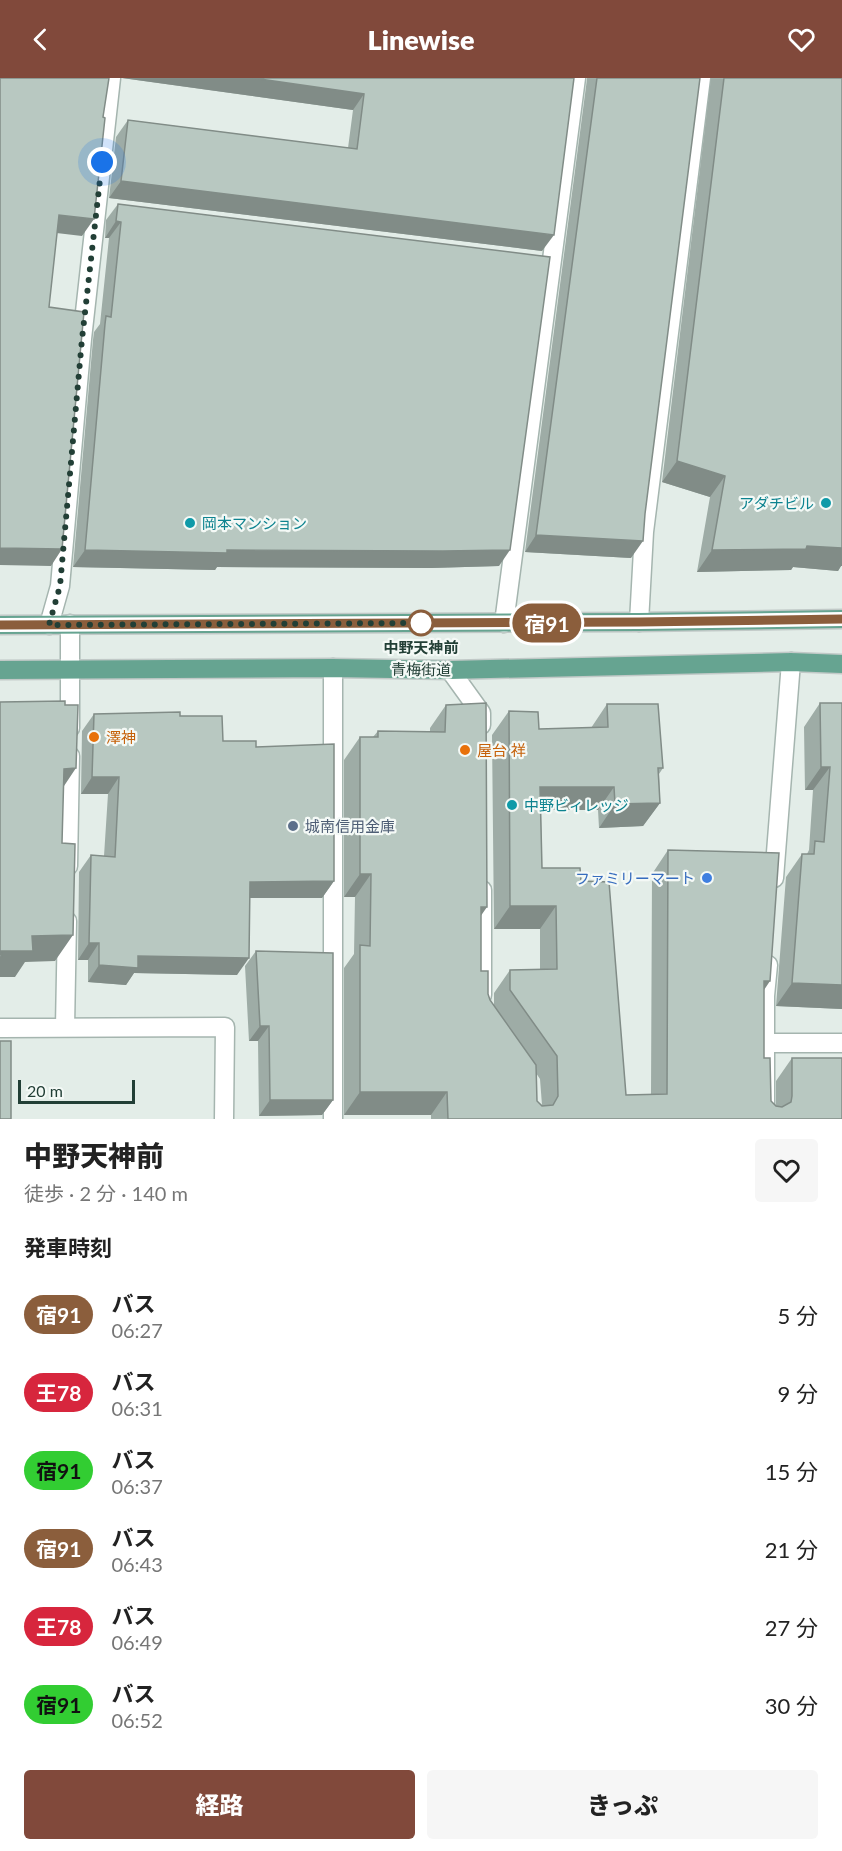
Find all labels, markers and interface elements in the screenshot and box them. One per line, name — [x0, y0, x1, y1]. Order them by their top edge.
icon: back — [24, 23, 57, 56]
text: Linewise — [368, 23, 474, 56]
icon: heart — [785, 23, 818, 56]
your location — [87, 147, 117, 177]
place label: アダチビル — [739, 494, 814, 512]
marker: アダチビル — [819, 496, 833, 510]
place label: 岡本マンション — [202, 514, 307, 532]
marker: 岡本マンション — [183, 516, 197, 530]
line badge: 宿91 — [512, 604, 582, 642]
marker: 中野天神前 — [408, 610, 434, 636]
text: 宿91 — [524, 611, 570, 636]
place label: 中野天神前 — [383, 638, 459, 656]
street label: 青梅街道 — [391, 659, 451, 679]
place label: 澤神 — [106, 728, 136, 746]
marker: 澤神 — [87, 730, 101, 744]
place label: 屋台 祥 — [477, 741, 526, 759]
marker: 屋台 祥 — [458, 743, 472, 757]
place label: 中野ビィレッジ — [524, 796, 629, 814]
marker: 中野ビィレッジ — [505, 798, 519, 812]
place label: 城南信用金庫 — [305, 817, 395, 835]
marker: 城南信用金庫 — [286, 819, 300, 833]
place label: ファミリーマート — [575, 869, 695, 887]
marker: ファミリーマート — [700, 871, 714, 885]
scale bar — [18, 1077, 135, 1104]
text: 20 m — [27, 1081, 63, 1100]
text: 中野天神前 — [24, 1138, 164, 1172]
button: heart — [755, 1139, 818, 1202]
text: 徒歩 · 2 分 · 140 m — [24, 1181, 188, 1205]
text: 発車時刻 — [24, 1234, 112, 1261]
text: バス — [111, 1290, 155, 1317]
text: 宿91 — [36, 1302, 81, 1327]
text: 5 分 — [778, 1302, 818, 1329]
text: 06:27 — [111, 1318, 163, 1342]
text: バス — [111, 1368, 155, 1395]
text: 王78 — [36, 1380, 81, 1405]
text: 9 分 — [778, 1380, 818, 1407]
text: 06:31 — [111, 1396, 163, 1420]
text: バス — [111, 1446, 155, 1473]
text: 宿91 — [36, 1458, 81, 1483]
text: 15 分 — [765, 1458, 818, 1485]
text: 06:37 — [111, 1474, 163, 1498]
text: バス — [111, 1524, 155, 1551]
text: 宿91 — [36, 1536, 81, 1561]
text: 21 分 — [765, 1536, 818, 1563]
text: 06:43 — [111, 1552, 163, 1576]
text: バス — [111, 1602, 155, 1629]
text: 王78 — [36, 1614, 81, 1639]
text: 27 分 — [765, 1614, 818, 1641]
text: 06:49 — [111, 1630, 163, 1654]
text: バス — [111, 1680, 155, 1707]
text: 宿91 — [36, 1692, 81, 1717]
text: 30 分 — [765, 1692, 818, 1719]
text: 06:52 — [111, 1708, 163, 1732]
button: 経路 — [24, 1770, 415, 1839]
button: きっぷ — [427, 1770, 818, 1839]

